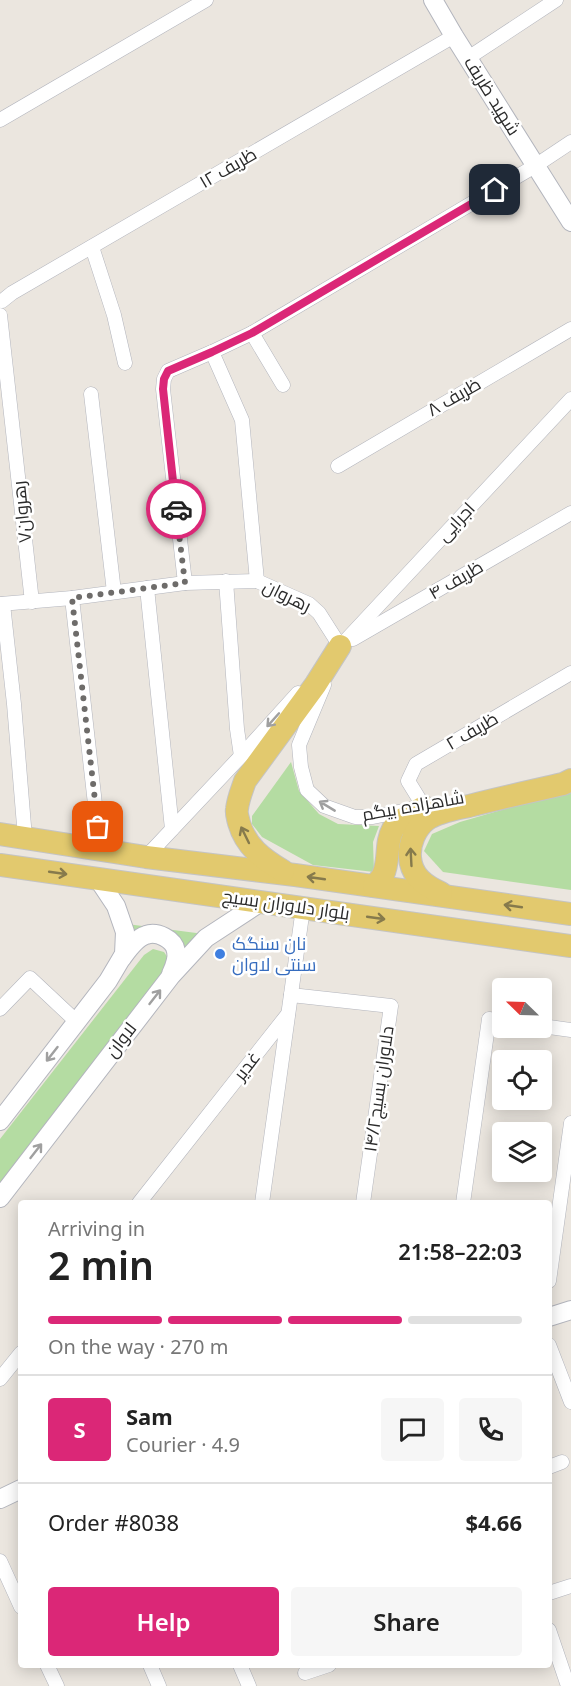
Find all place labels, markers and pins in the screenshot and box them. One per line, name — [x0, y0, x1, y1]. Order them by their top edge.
pin — [469, 164, 520, 215]
pin — [72, 801, 123, 852]
place label: نان سنگک سنتی لاوان — [232, 931, 316, 976]
marker: نان سنگک سنتی لاوان — [213, 947, 227, 961]

